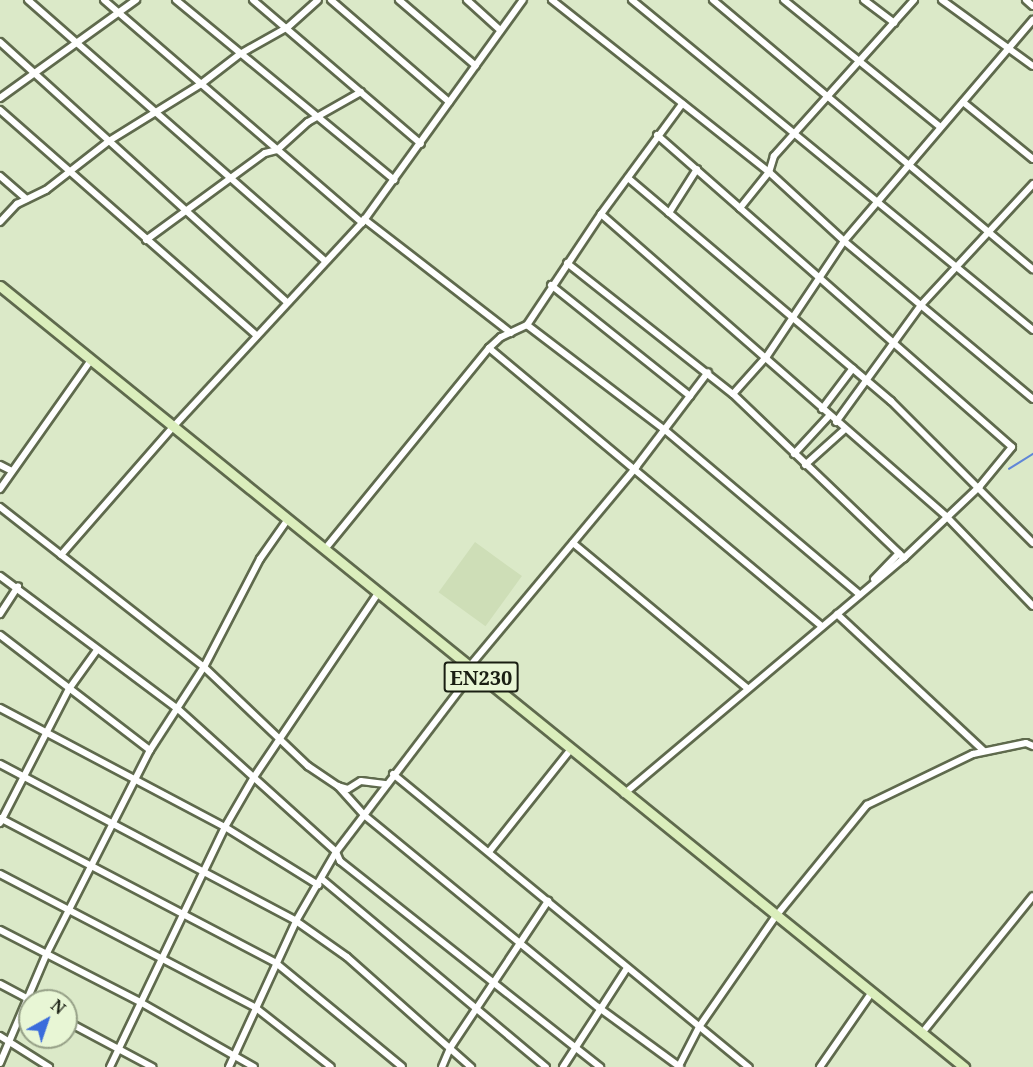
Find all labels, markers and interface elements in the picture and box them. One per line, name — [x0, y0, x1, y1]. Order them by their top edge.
road number: EN230 — [444, 660, 518, 694]
north arrow — [18, 989, 78, 1049]
text: N — [46, 994, 70, 1019]

